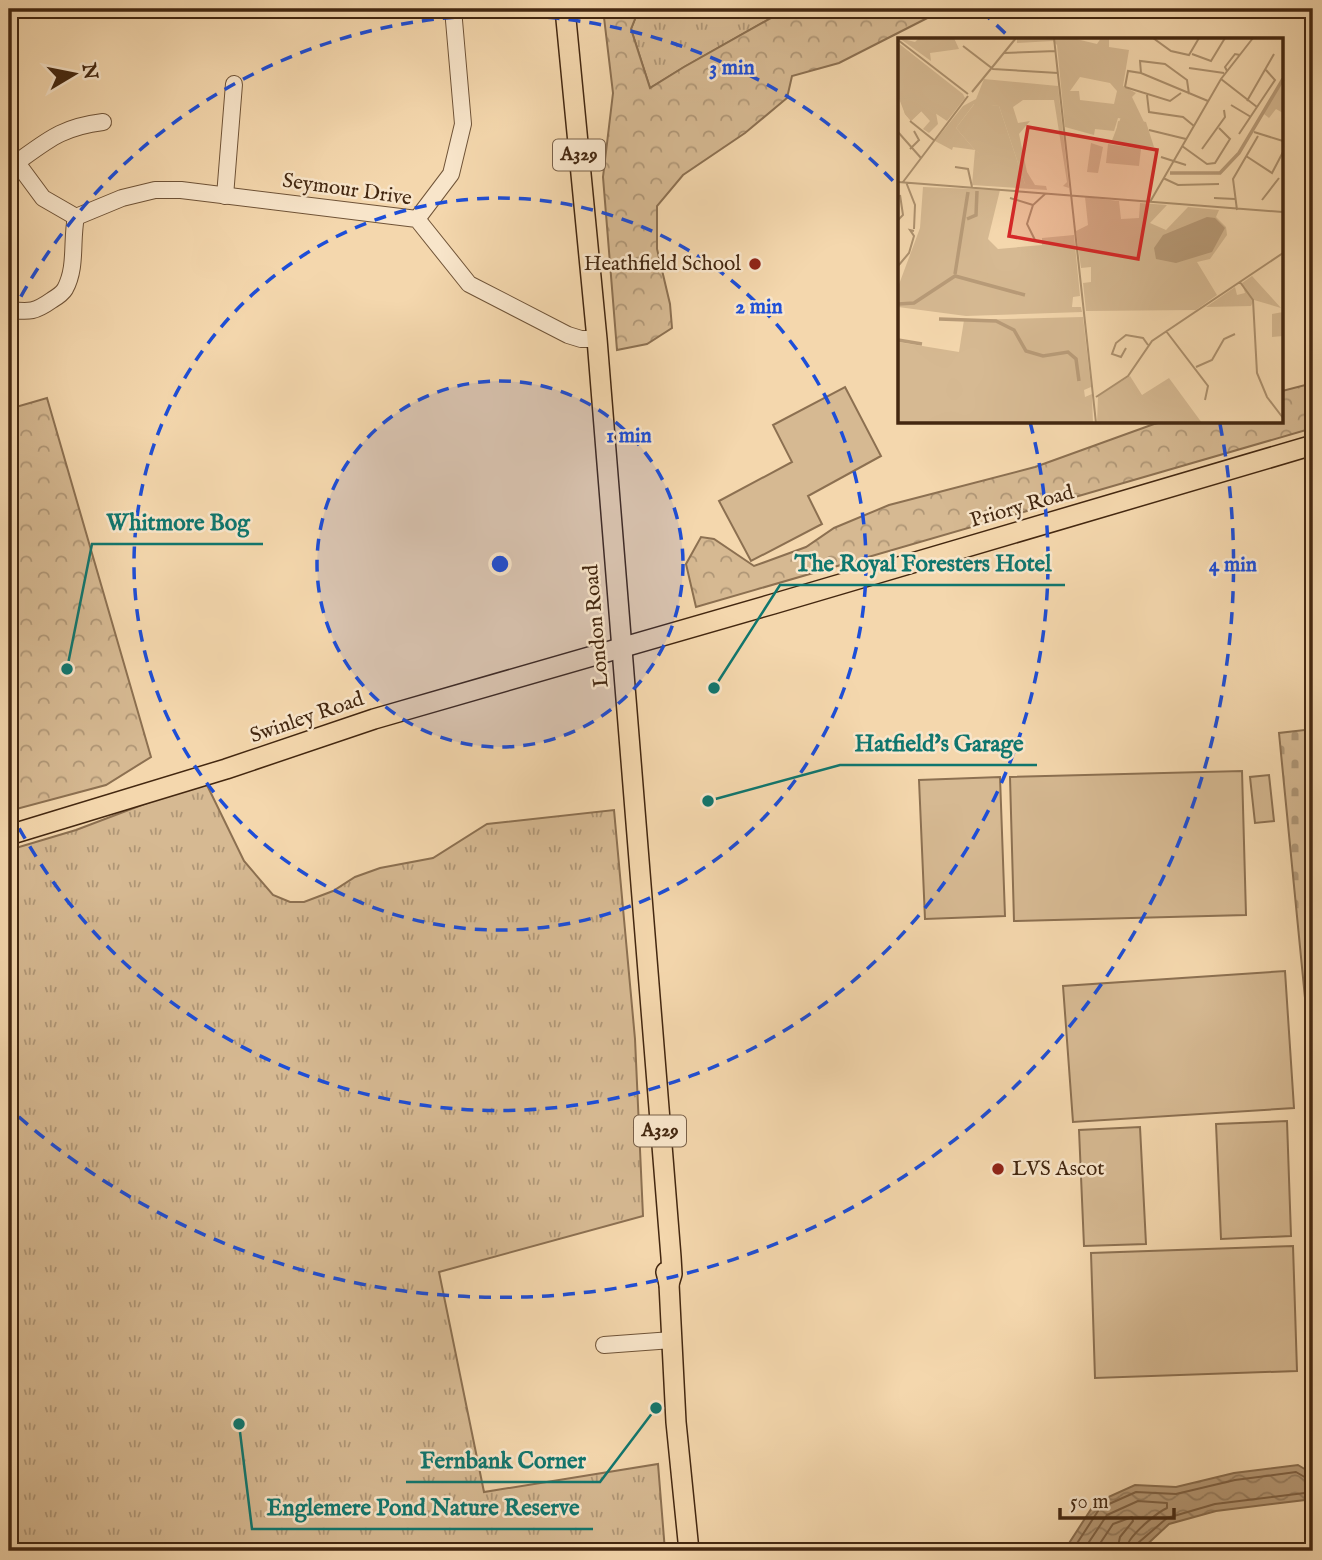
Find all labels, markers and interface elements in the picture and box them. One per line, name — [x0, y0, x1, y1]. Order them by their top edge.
north arrow — [38, 38, 108, 108]
inset map — [898, 38, 1284, 424]
text: 3 min — [709, 55, 755, 82]
text: N — [75, 60, 102, 82]
road number: A329 — [553, 140, 605, 170]
street label: Seymour Drive — [281, 168, 414, 212]
place label: Heathfield School — [584, 251, 741, 278]
marker: Heathfield School — [747, 256, 763, 272]
text: 2 min — [735, 294, 783, 321]
text: 1 min — [606, 423, 652, 450]
street label: Priory Road — [967, 479, 1078, 535]
callout: Whitmore Bog — [92, 500, 263, 544]
text: Whitmore Bog — [105, 509, 251, 538]
callout: The Royal Foresters Hotel — [780, 541, 1065, 585]
text: The Royal Foresters Hotel — [794, 550, 1052, 579]
centre of rings — [488, 552, 512, 576]
text: 4 min — [1209, 552, 1257, 579]
street label: London Road — [578, 563, 616, 689]
street label: Swinley Road — [246, 686, 368, 750]
callout: Hatfield's Garage — [840, 721, 1037, 765]
text: Hatfield's Garage — [855, 730, 1024, 759]
road number: A329 — [634, 1116, 686, 1147]
place label: LVS Ascot — [1012, 1156, 1105, 1183]
marker: LVS Ascot — [990, 1161, 1006, 1177]
callout: Fernbank Corner — [406, 1438, 600, 1482]
text: Fernbank Corner — [420, 1447, 587, 1476]
scale bar — [1060, 1476, 1173, 1520]
callout: Englemere Pond Nature Reserve — [252, 1485, 593, 1529]
text: 50 m — [1070, 1489, 1109, 1516]
text: Englemere Pond Nature Reserve — [266, 1494, 580, 1523]

